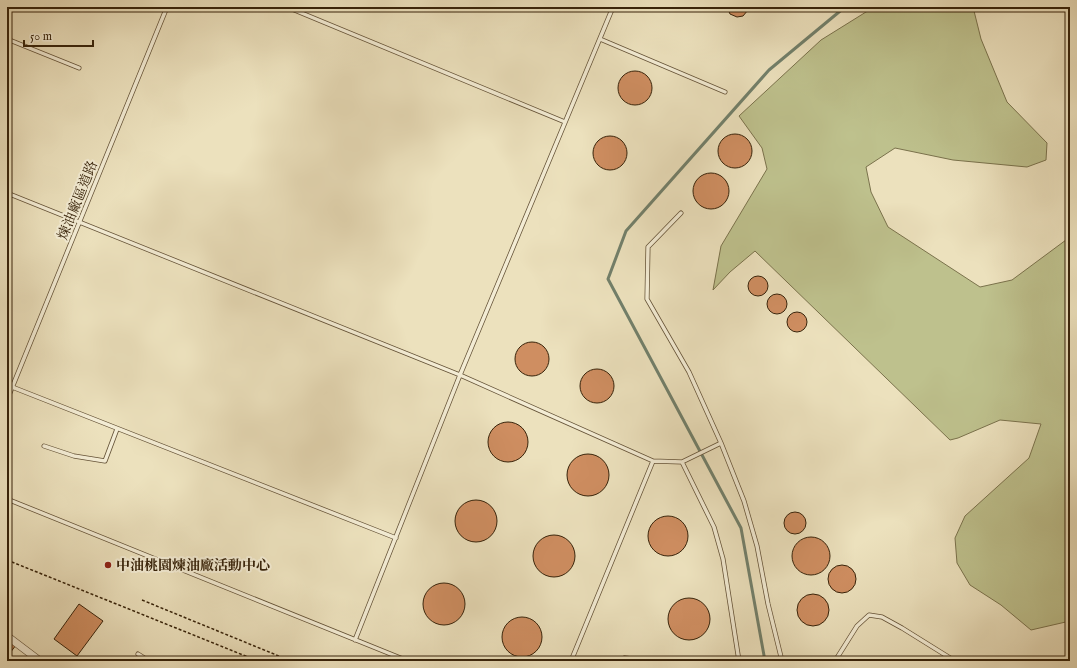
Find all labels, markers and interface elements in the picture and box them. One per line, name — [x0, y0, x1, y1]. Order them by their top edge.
scale bar — [24, 22, 93, 48]
text: 50 m — [30, 29, 52, 44]
street label: 煉油廠區道路 — [54, 158, 102, 243]
place label: 中油桃園煉油廠活動中心 — [116, 557, 270, 575]
marker: 中油桃園煉油廠活動中心 — [103, 560, 113, 570]

